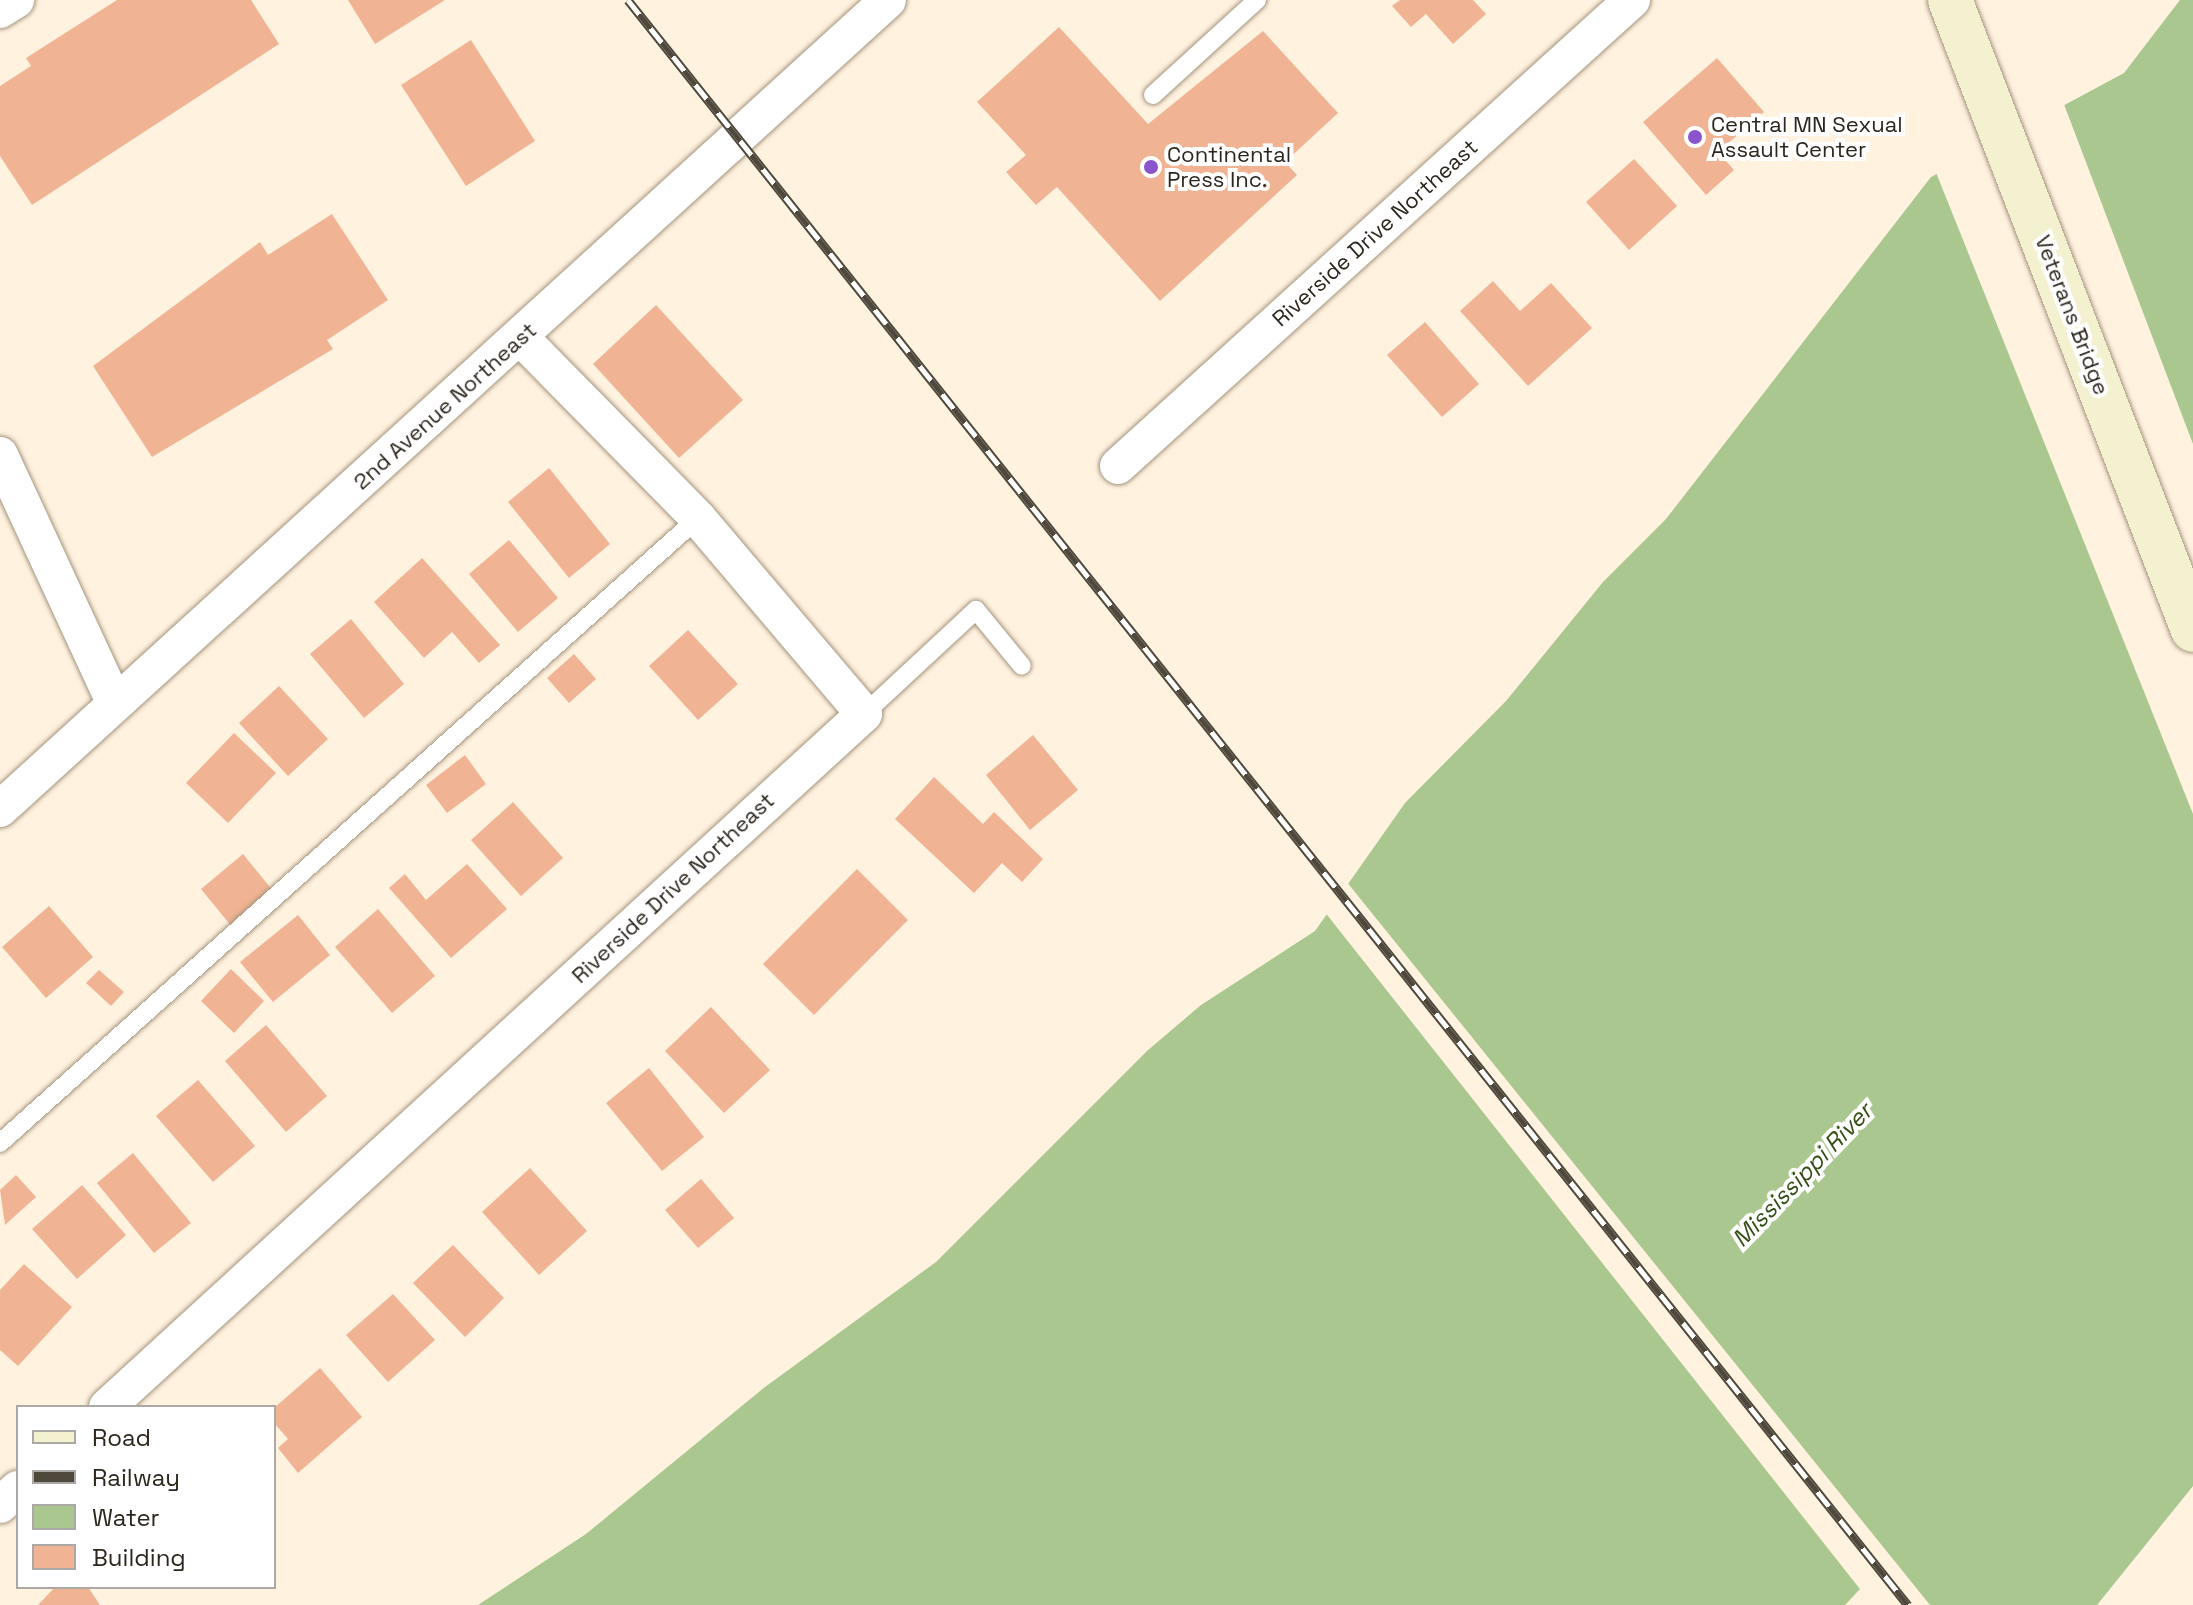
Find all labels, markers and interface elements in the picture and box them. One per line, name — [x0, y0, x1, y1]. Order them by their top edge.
place label: Central MN Sexual Assault Center — [1711, 111, 1903, 162]
marker: Central MN Sexual Assault Center — [1686, 128, 1704, 146]
street label: Riverside Drive Northeast — [1267, 134, 1483, 332]
place label: Continental Press Inc. — [1167, 141, 1291, 192]
marker: Continental Press Inc. — [1142, 158, 1160, 176]
street label: Veterans Bridge — [2029, 231, 2115, 399]
street label: 2nd Avenue Northeast — [348, 317, 542, 495]
street label: Riverside Drive Northeast — [566, 787, 780, 989]
water label: Mississippi River — [1726, 1097, 1878, 1253]
legend — [16, 1405, 276, 1589]
text: Road — [92, 1422, 151, 1453]
text: Railway — [92, 1462, 180, 1493]
text: Water — [92, 1502, 160, 1533]
text: Building — [92, 1542, 186, 1573]

